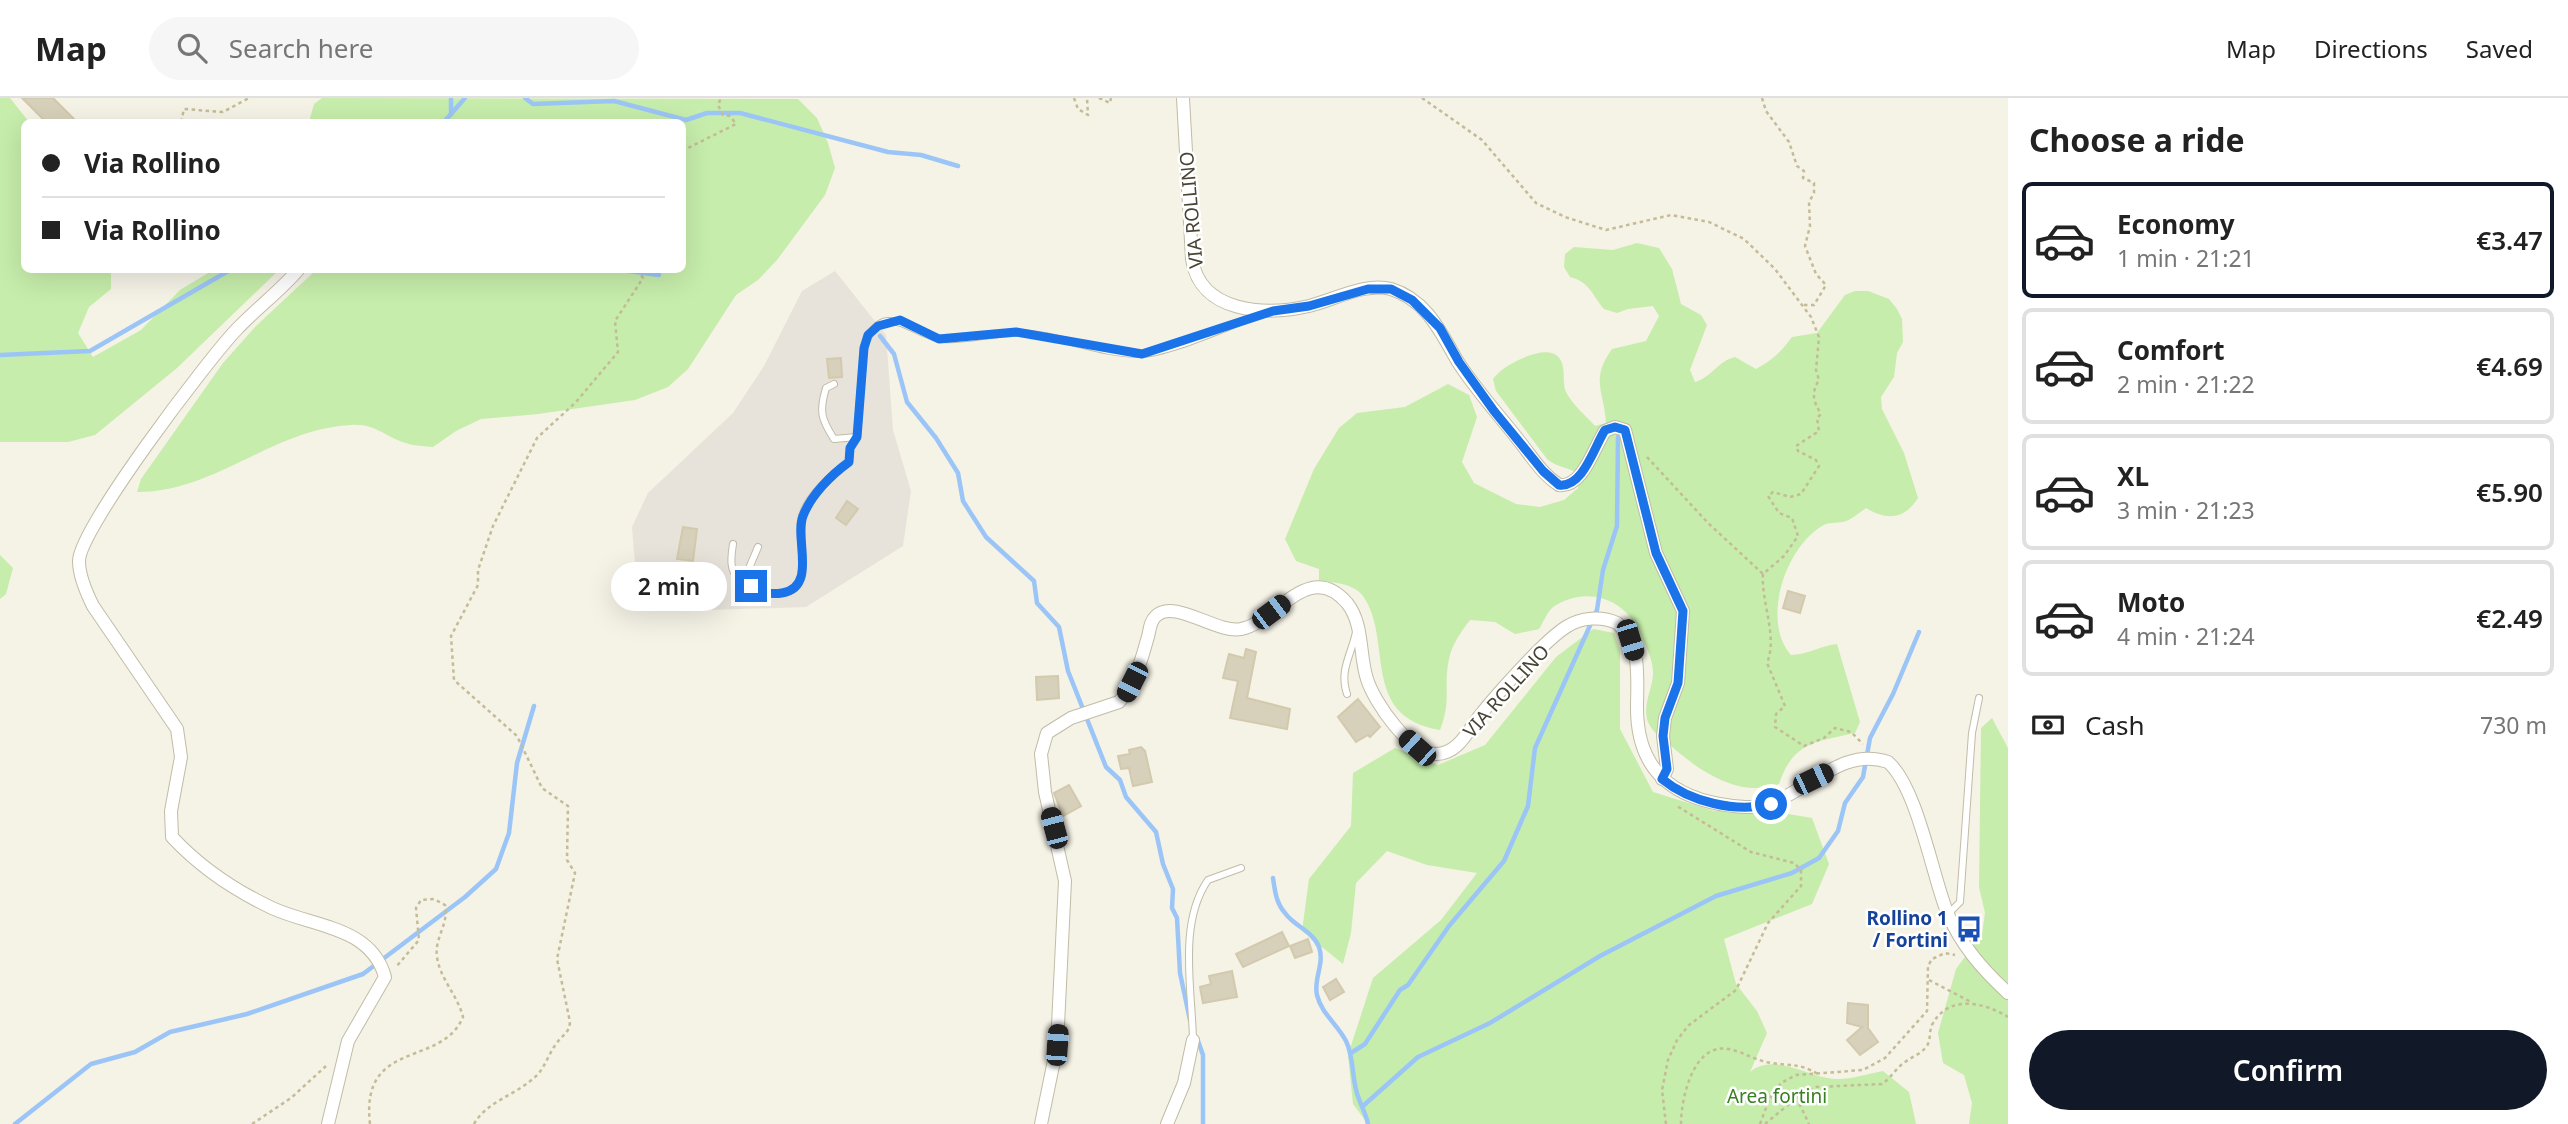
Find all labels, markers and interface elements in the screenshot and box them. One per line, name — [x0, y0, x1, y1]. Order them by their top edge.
search box — [149, 17, 639, 80]
text: Map — [35, 26, 107, 71]
icon: search — [173, 29, 211, 67]
text: Search here — [229, 30, 373, 66]
text: Map — [2226, 32, 2276, 65]
text: Directions — [2314, 32, 2428, 65]
text: Saved — [2466, 32, 2533, 65]
text: Choose a ride — [2029, 118, 2245, 161]
text: Via Rollino — [84, 145, 221, 181]
street label: VIA ROLLINO — [1173, 150, 1209, 270]
text: Economy — [2117, 206, 2235, 242]
icon: car — [2033, 209, 2096, 272]
text: Via Rollino — [84, 212, 221, 248]
text: €3.47 — [2476, 222, 2543, 258]
text: 1 min · 21:21 — [2117, 242, 2255, 274]
text: Comfort — [2117, 332, 2225, 368]
icon: car — [2033, 335, 2096, 398]
text: €4.69 — [2476, 348, 2543, 384]
text: 2 min · 21:22 — [2117, 368, 2255, 400]
text: XL — [2117, 458, 2149, 494]
icon: car — [2033, 461, 2096, 524]
text: €5.90 — [2476, 474, 2543, 510]
text: 3 min · 21:23 — [2117, 494, 2255, 526]
callout: 2 min — [611, 561, 726, 610]
text: 2 min — [638, 570, 700, 602]
route end — [735, 570, 767, 602]
text: Moto — [2117, 584, 2185, 620]
icon: car — [2033, 587, 2096, 650]
car — [1248, 591, 1295, 633]
text: €2.49 — [2476, 600, 2543, 636]
car — [1614, 617, 1647, 663]
text: 4 min · 21:24 — [2117, 620, 2255, 652]
street label: VIA ROLLINO — [1457, 639, 1555, 743]
car — [1114, 659, 1151, 705]
icon: cash — [2029, 706, 2067, 744]
text: Cash — [2085, 707, 2145, 743]
text: 730 m — [2480, 709, 2547, 741]
car — [1395, 726, 1440, 770]
car — [1790, 760, 1837, 798]
route start — [1755, 788, 1787, 820]
car — [1039, 805, 1070, 851]
place label: Rollino 1 / Fortini — [1867, 905, 1948, 953]
bus stop icon: Rollino 1 / Fortini — [1954, 914, 1984, 944]
car — [1046, 1023, 1069, 1067]
button: Confirm — [2029, 1030, 2547, 1110]
park label: Area fortini — [1727, 1083, 1827, 1109]

